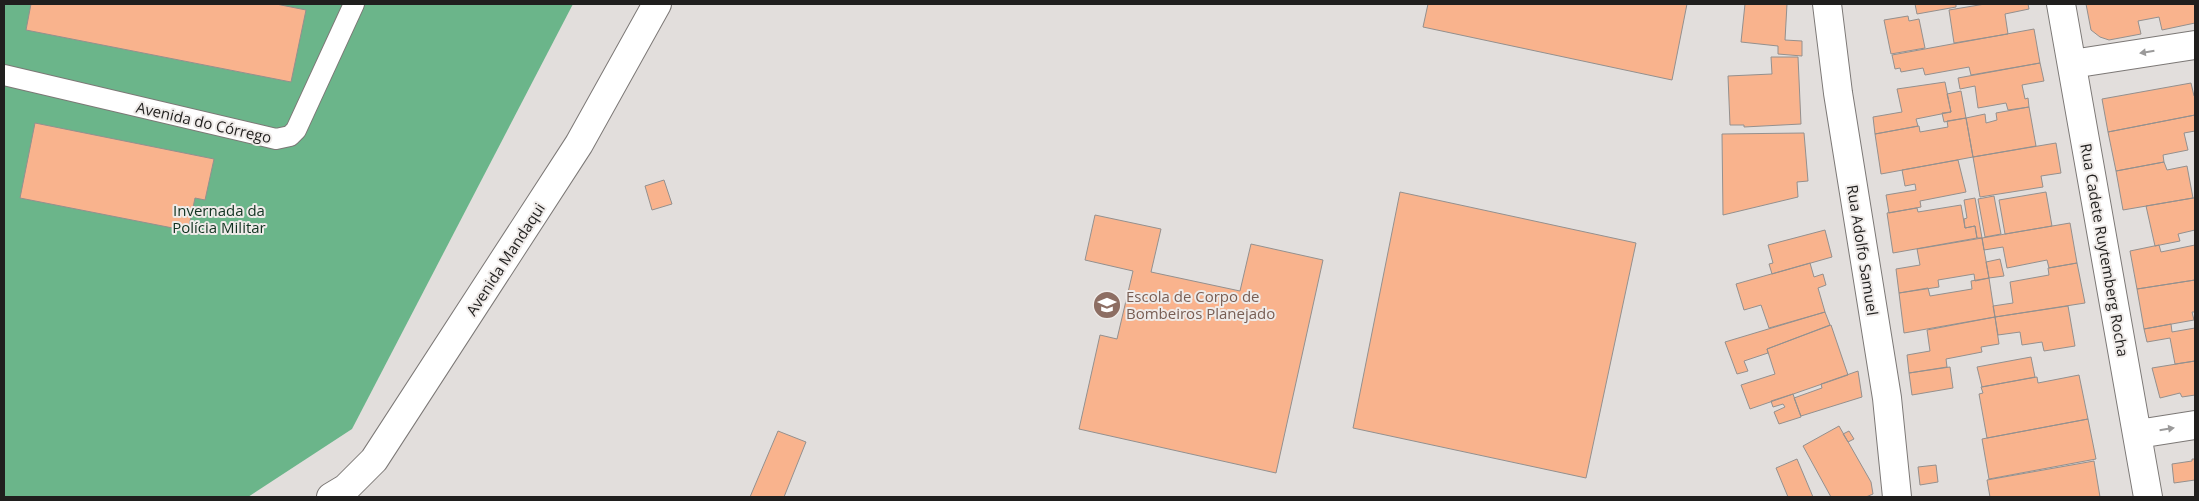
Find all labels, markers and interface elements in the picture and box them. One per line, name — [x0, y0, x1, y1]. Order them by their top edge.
one-way arrow — [2139, 49, 2155, 57]
street label: Avenida do Córrego — [134, 97, 274, 147]
street label: Rua Cadete Ruytemberg Rocha — [2076, 142, 2134, 358]
street label: Rua Adolfo Samuel — [1843, 183, 1883, 317]
street label: Avenida Mandaqui — [461, 199, 549, 319]
park label: Invernada da Polícia Militar — [172, 200, 266, 237]
place label: Escola de Corpo de Bombeiros Planejado — [1126, 286, 1275, 323]
school or university icon: Escola de Corpo de Bombeiros Planejado — [1092, 290, 1122, 320]
one-way arrow — [2159, 425, 2175, 433]

